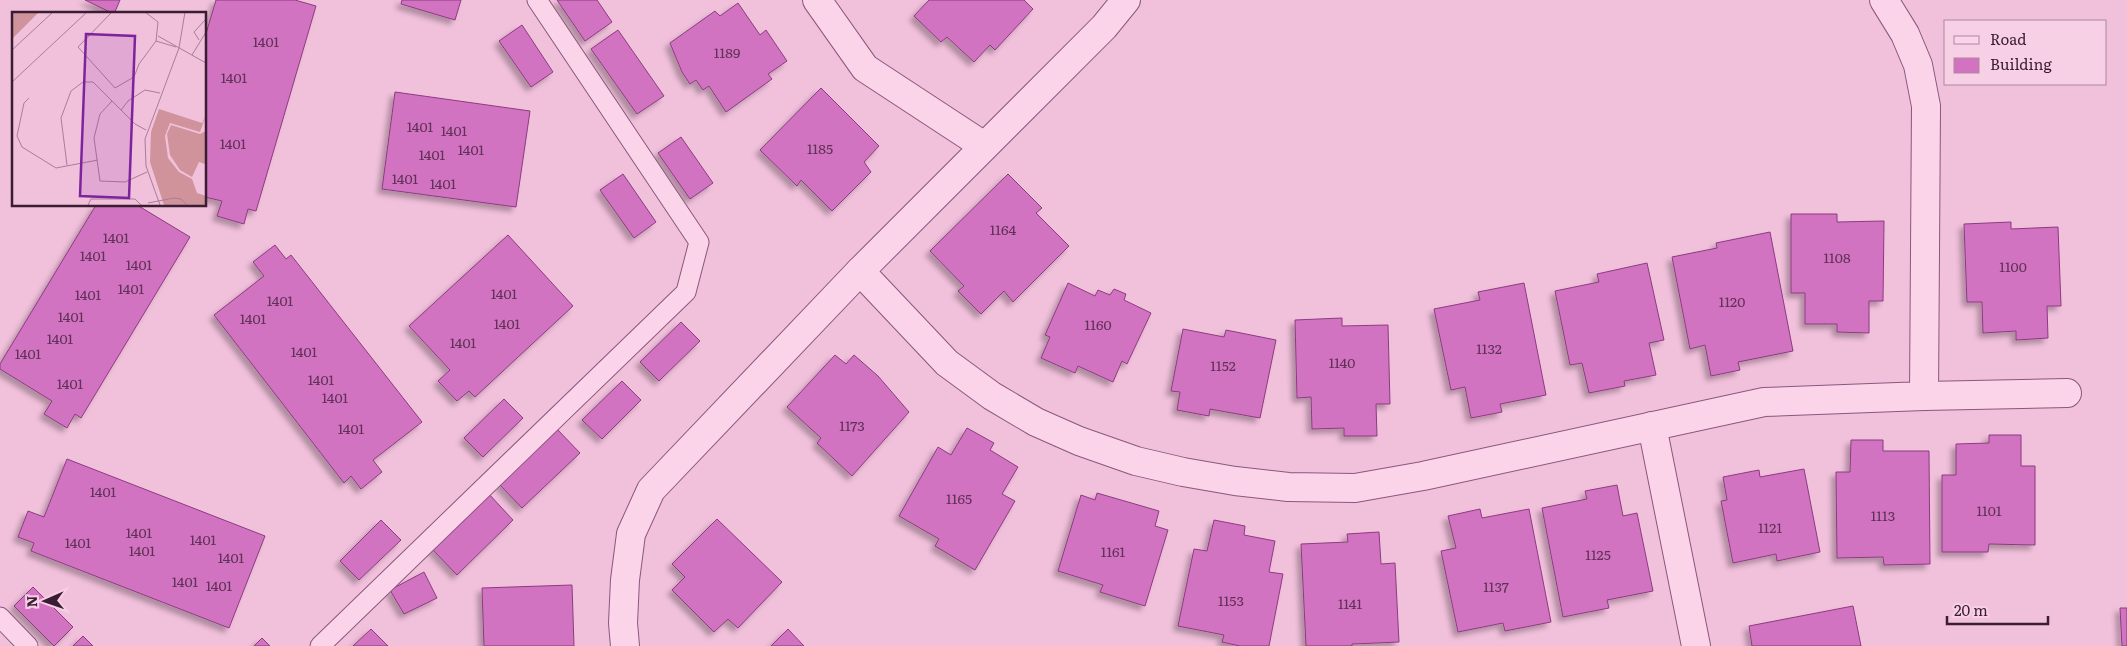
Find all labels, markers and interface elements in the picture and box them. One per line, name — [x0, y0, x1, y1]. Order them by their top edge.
inset map — [12, 12, 206, 206]
legend — [1944, 20, 2107, 85]
text: Road — [1990, 27, 2026, 50]
house number: 1401 — [253, 31, 280, 51]
house number: 1189 — [714, 42, 740, 62]
text: Building — [1990, 52, 2052, 75]
house number: 1401 — [221, 67, 248, 87]
house number: 1401 — [407, 116, 434, 136]
house number: 1401 — [441, 120, 468, 140]
house number: 1401 — [220, 133, 247, 153]
house number: 1185 — [807, 138, 833, 158]
house number: 1401 — [458, 139, 485, 159]
house number: 1401 — [419, 144, 446, 164]
house number: 1401 — [392, 168, 419, 188]
house number: 1401 — [430, 173, 457, 193]
house number: 1164 — [990, 219, 1017, 239]
house number: 1401 — [103, 227, 130, 247]
house number: 1401 — [80, 245, 107, 265]
house number: 1108 — [1823, 247, 1851, 267]
house number: 1401 — [126, 254, 153, 274]
house number: 1100 — [1999, 256, 2027, 276]
house number: 1401 — [118, 278, 145, 298]
house number: 1401 — [491, 283, 518, 303]
house number: 1401 — [75, 284, 102, 304]
house number: 1401 — [267, 290, 294, 310]
house number: 1120 — [1719, 291, 1745, 311]
house number: 1401 — [58, 306, 85, 326]
house number: 1401 — [240, 308, 267, 328]
house number: 1401 — [494, 313, 521, 333]
house number: 1160 — [1084, 314, 1112, 334]
house number: 1401 — [47, 328, 74, 348]
house number: 1401 — [450, 332, 477, 352]
house number: 1132 — [1476, 338, 1502, 358]
house number: 1401 — [291, 341, 318, 361]
house number: 1401 — [15, 343, 42, 363]
house number: 1140 — [1329, 352, 1355, 372]
house number: 1152 — [1210, 355, 1236, 375]
house number: 1401 — [308, 369, 335, 389]
house number: 1401 — [57, 373, 84, 393]
house number: 1401 — [322, 387, 349, 407]
house number: 1173 — [839, 415, 865, 435]
house number: 1401 — [338, 418, 365, 438]
house number: 1401 — [90, 481, 117, 501]
house number: 1165 — [946, 488, 972, 508]
house number: 1101 — [1976, 500, 2002, 520]
house number: 1113 — [1871, 505, 1895, 525]
house number: 1121 — [1758, 517, 1782, 537]
house number: 1401 — [126, 522, 153, 542]
house number: 1401 — [190, 529, 217, 549]
house number: 1401 — [65, 532, 92, 552]
house number: 1401 — [129, 540, 156, 560]
house number: 1161 — [1101, 541, 1126, 561]
house number: 1125 — [1585, 544, 1611, 564]
house number: 1401 — [218, 547, 245, 567]
house number: 1401 — [172, 571, 199, 591]
house number: 1401 — [206, 575, 233, 595]
north arrow — [20, 576, 70, 626]
house number: 1137 — [1483, 576, 1509, 596]
house number: 1153 — [1218, 590, 1244, 610]
house number: 1141 — [1338, 593, 1362, 613]
scale bar — [1947, 594, 2048, 626]
text: N — [21, 595, 41, 608]
text: 20 m — [1954, 598, 1988, 621]

